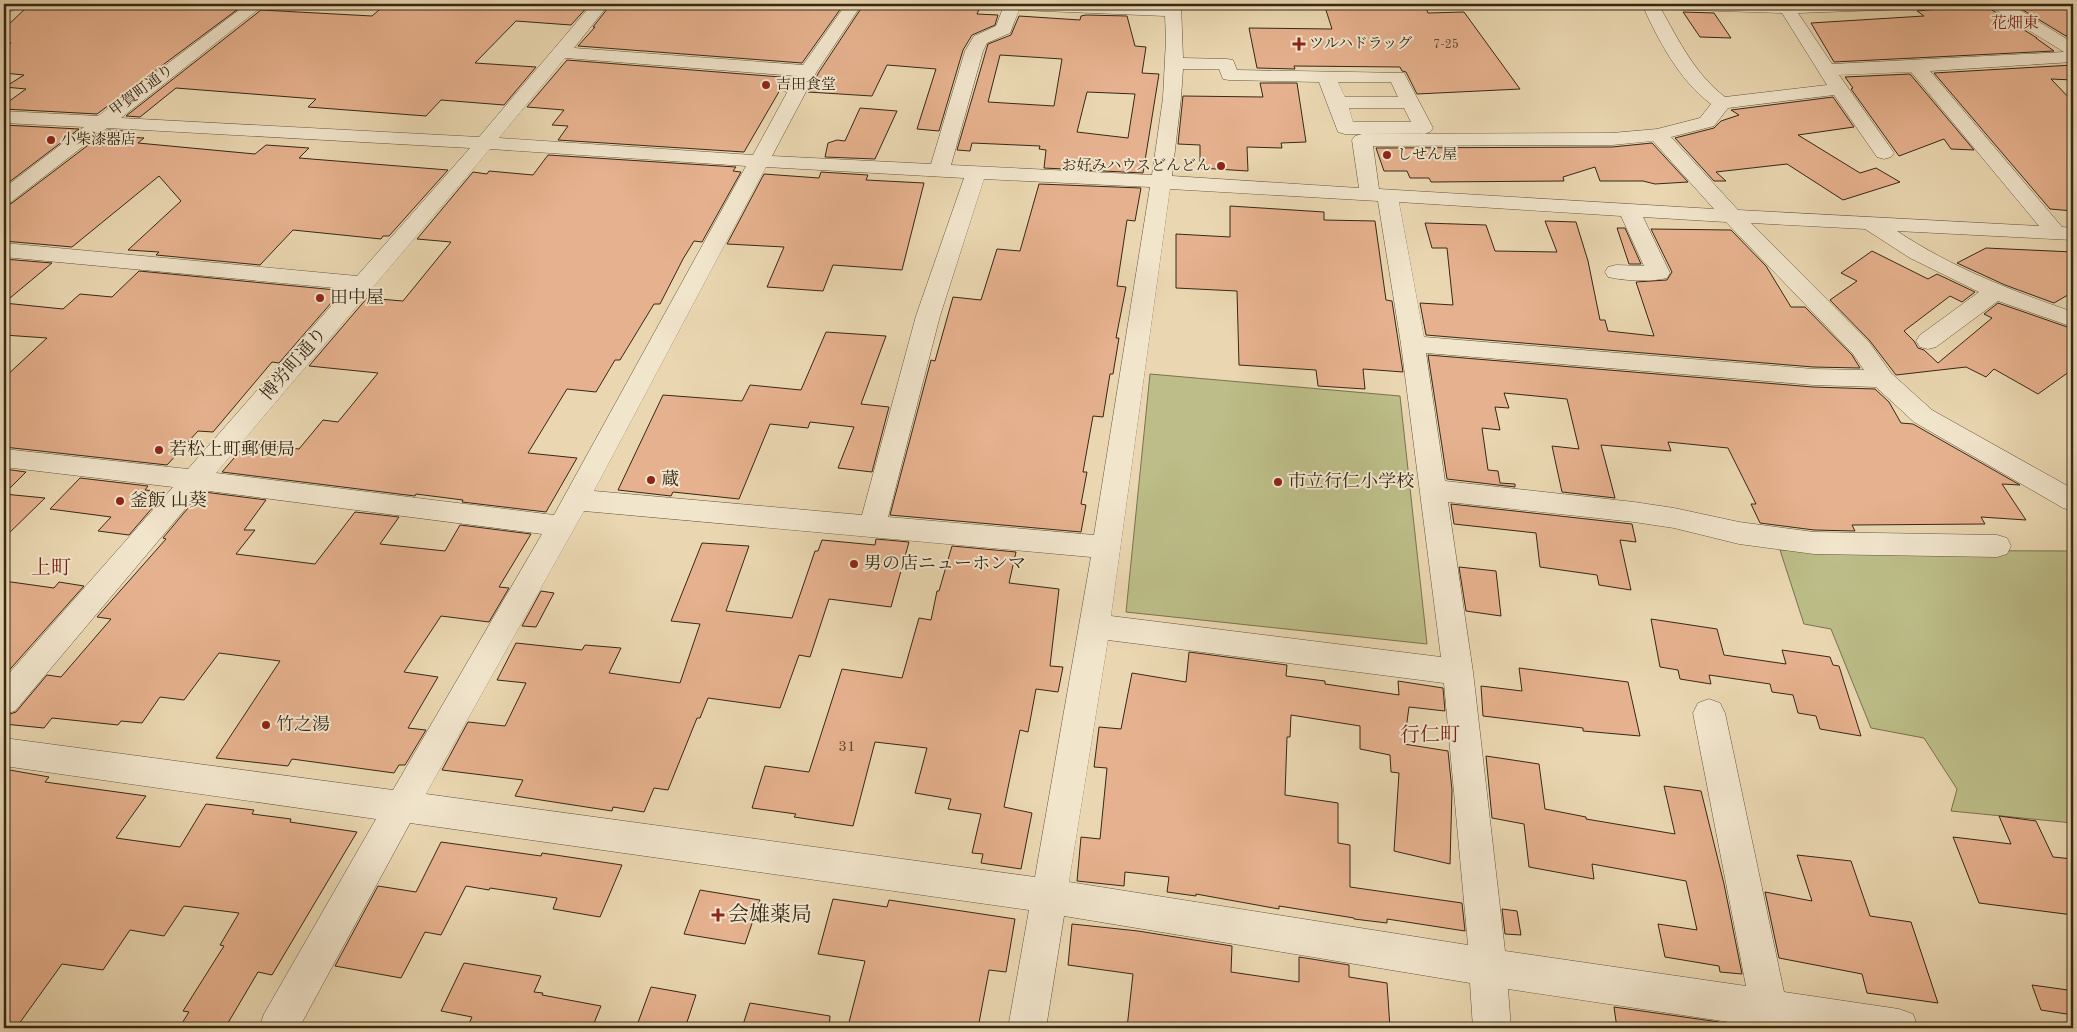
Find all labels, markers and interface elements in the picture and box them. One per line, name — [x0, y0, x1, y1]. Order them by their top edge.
district label: 花畑東 — [1991, 14, 2039, 32]
place label: ツルハドラッグ — [1309, 35, 1412, 52]
marker: ツルハドラッグ — [1293, 38, 1305, 50]
house number: 7-25 — [1433, 38, 1459, 51]
street label: 甲賀町通り — [106, 61, 176, 120]
place label: 吉田食堂 — [776, 76, 836, 93]
marker: 吉田食堂 — [760, 79, 772, 91]
place label: 小柴漆器店 — [61, 131, 136, 148]
marker: 小柴漆器店 — [45, 134, 57, 146]
place label: しせん屋 — [1397, 146, 1457, 163]
marker: しせん屋 — [1381, 149, 1393, 161]
place label: お好みハウスどんどん — [1061, 157, 1211, 174]
marker: お好みハウスどんどん — [1215, 160, 1227, 172]
place label: 田中屋 — [330, 287, 384, 307]
marker: 田中屋 — [314, 292, 326, 304]
street label: 博労町通り — [256, 323, 330, 404]
place label: 若松上町郵便局 — [169, 439, 295, 459]
marker: 若松上町郵便局 — [153, 444, 165, 456]
place label: 蔵 — [661, 469, 679, 489]
place label: 市立行仁小学校 — [1288, 471, 1414, 491]
marker: 蔵 — [645, 474, 657, 486]
marker: 市立行仁小学校 — [1272, 476, 1284, 488]
place label: 釜飯 山葵 — [130, 490, 207, 510]
marker: 釜飯 山葵 — [114, 495, 126, 507]
place label: 男の店ニューホンマ — [864, 553, 1026, 573]
district label: 上町 — [31, 557, 71, 579]
marker: 男の店ニューホンマ — [848, 558, 860, 570]
place label: 竹之湯 — [276, 714, 330, 734]
marker: 竹之湯 — [260, 719, 272, 731]
district label: 行仁町 — [1400, 724, 1460, 746]
house number: 31 — [838, 740, 856, 755]
place label: 会雄薬局 — [728, 903, 812, 926]
marker: 会雄薬局 — [712, 909, 724, 921]

